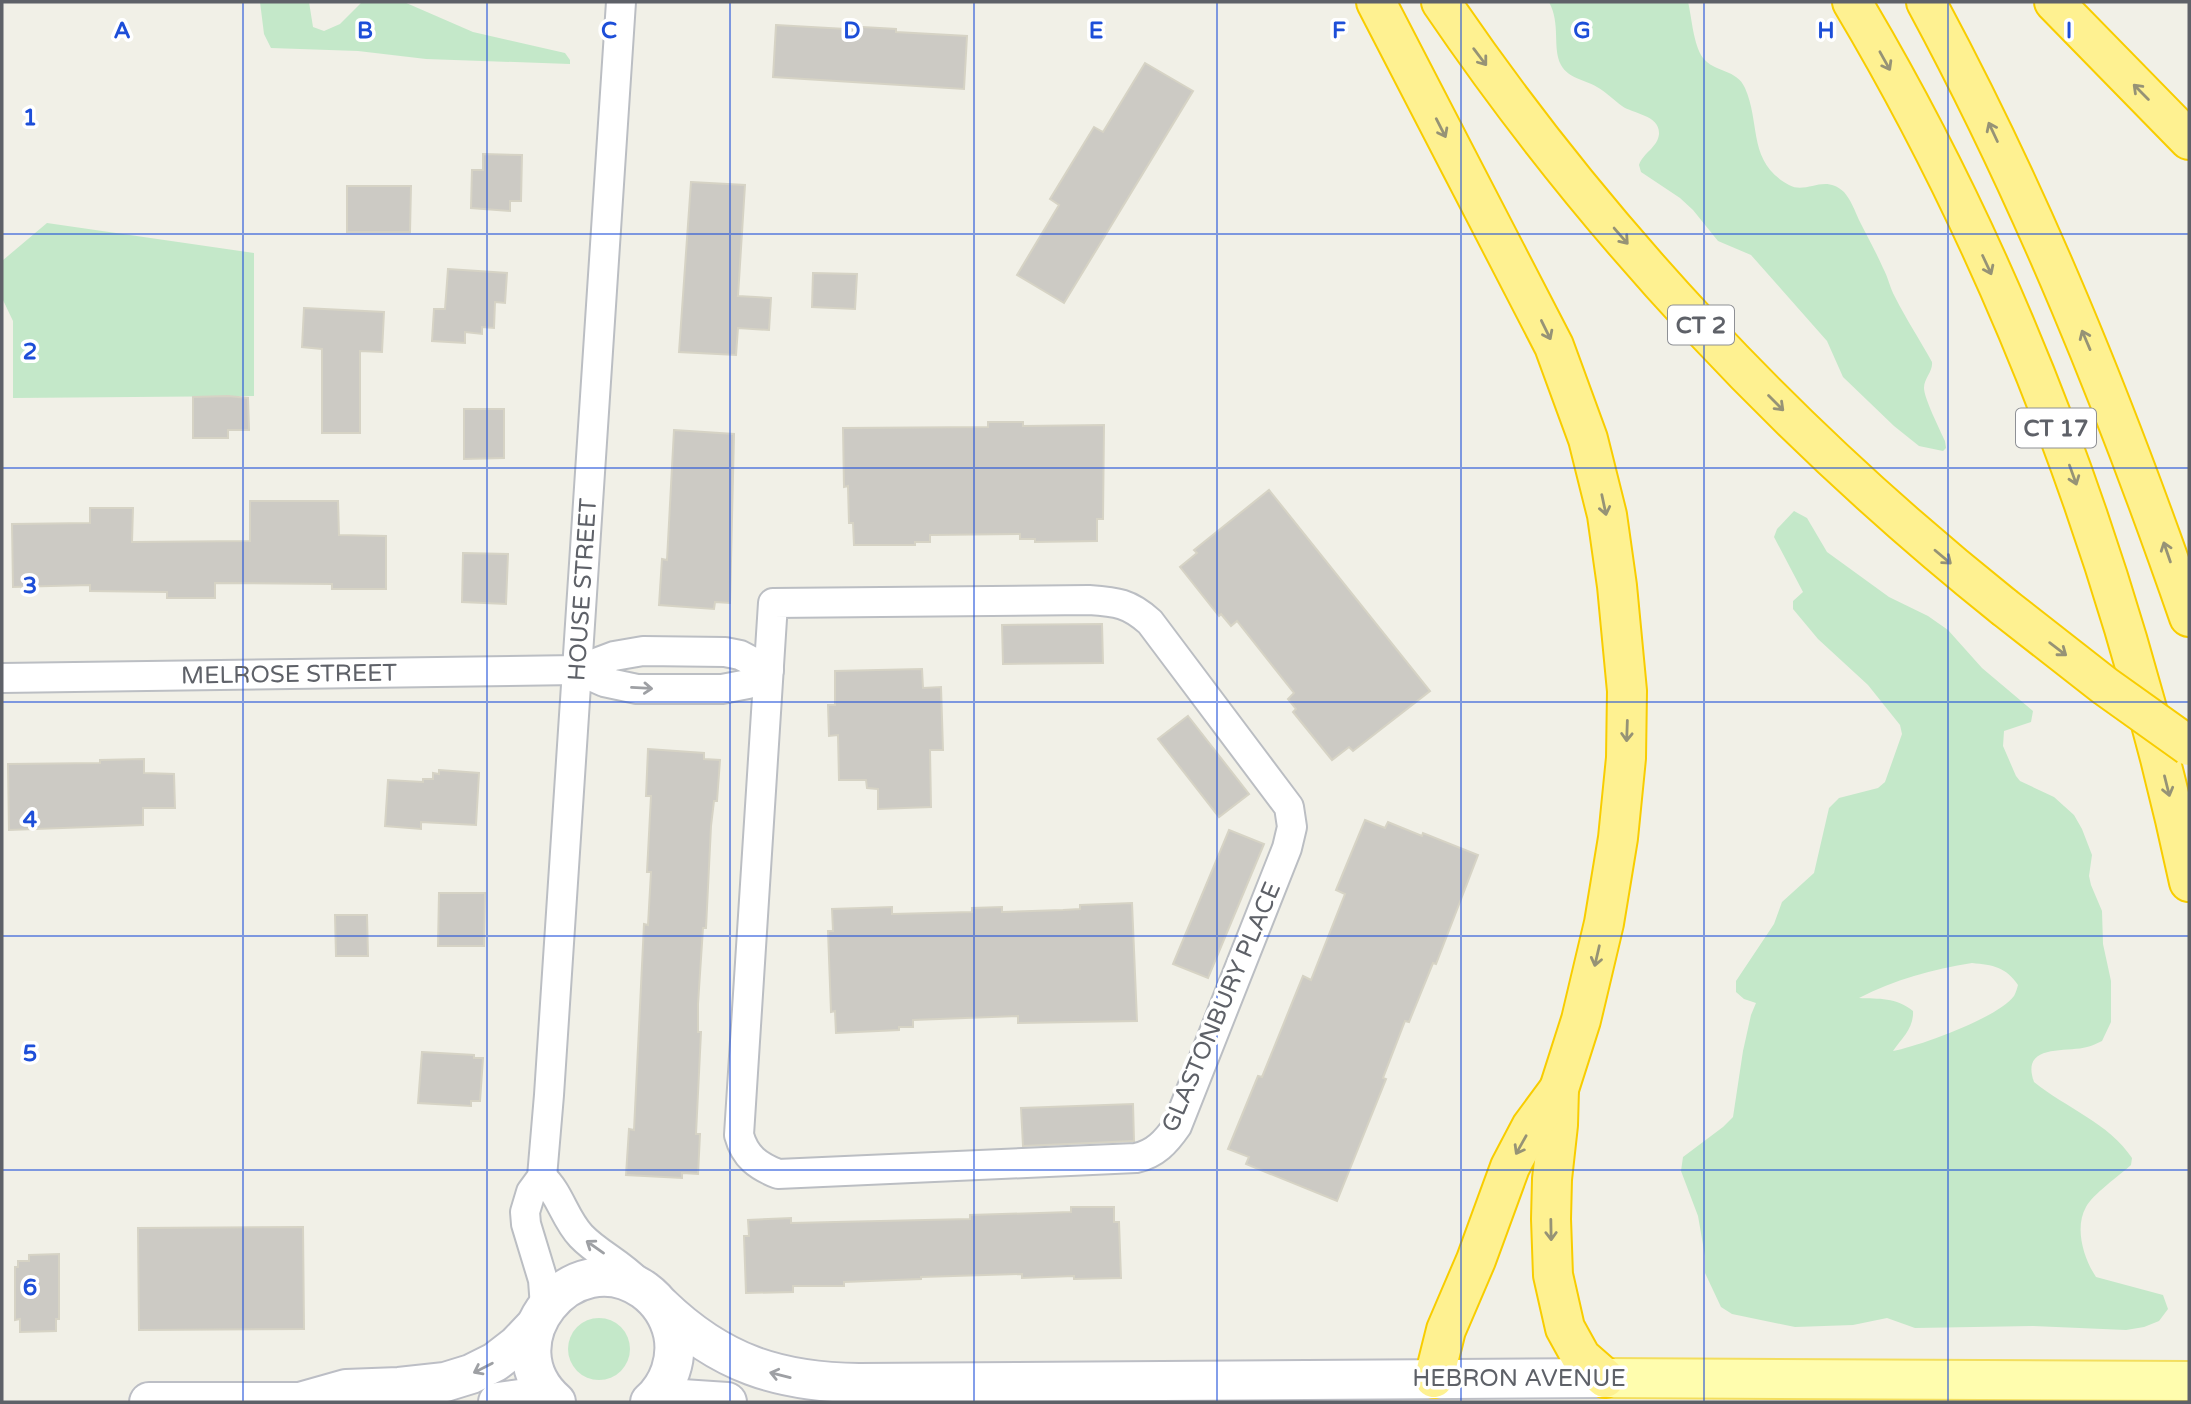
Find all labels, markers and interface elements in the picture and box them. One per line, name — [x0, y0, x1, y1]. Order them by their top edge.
text: A — [113, 17, 131, 45]
text: B — [357, 17, 373, 45]
text: C — [601, 17, 617, 45]
text: D — [843, 17, 861, 45]
text: E — [1089, 17, 1103, 45]
text: F — [1332, 17, 1346, 45]
text: G — [1573, 17, 1591, 45]
text: H — [1817, 17, 1835, 45]
text: I — [2066, 17, 2072, 45]
one-way arrow — [1473, 48, 1488, 66]
one-way arrow — [1878, 51, 1892, 71]
one-way arrow — [2133, 84, 2150, 101]
text: 1 — [23, 104, 37, 132]
one-way arrow — [1434, 117, 1448, 138]
one-way arrow — [1986, 122, 2000, 143]
one-way arrow — [1613, 227, 1630, 244]
one-way arrow — [1981, 254, 1994, 275]
road number: CT 2 — [1668, 306, 1734, 344]
one-way arrow — [1540, 318, 1553, 340]
one-way arrow — [2079, 329, 2092, 351]
text: 2 — [23, 338, 37, 366]
one-way arrow — [1767, 394, 1784, 411]
road number: CT 17 — [2016, 408, 2096, 448]
one-way arrow — [2068, 464, 2080, 486]
one-way arrow — [1598, 493, 1612, 516]
street label: HOUSE STREET — [562, 497, 603, 682]
one-way arrow — [2160, 542, 2172, 564]
one-way arrow — [1934, 549, 1952, 565]
text: 3 — [23, 572, 37, 600]
one-way arrow — [2048, 642, 2066, 657]
street label: MELROSE STREET — [181, 658, 398, 691]
one-way arrow — [630, 682, 653, 695]
one-way arrow — [1620, 719, 1634, 742]
one-way arrow — [2161, 775, 2174, 797]
text: 4 — [23, 806, 38, 834]
street label: GLASTONBURY PLACE — [1156, 878, 1287, 1137]
one-way arrow — [1589, 944, 1603, 967]
text: 5 — [23, 1040, 37, 1068]
one-way arrow — [1514, 1135, 1528, 1155]
one-way arrow — [1544, 1218, 1558, 1241]
one-way arrow — [586, 1240, 605, 1254]
text: 6 — [23, 1274, 37, 1302]
one-way arrow — [473, 1361, 494, 1375]
street label: HEBRON AVENUE — [1412, 1364, 1626, 1393]
one-way arrow — [769, 1368, 792, 1381]

